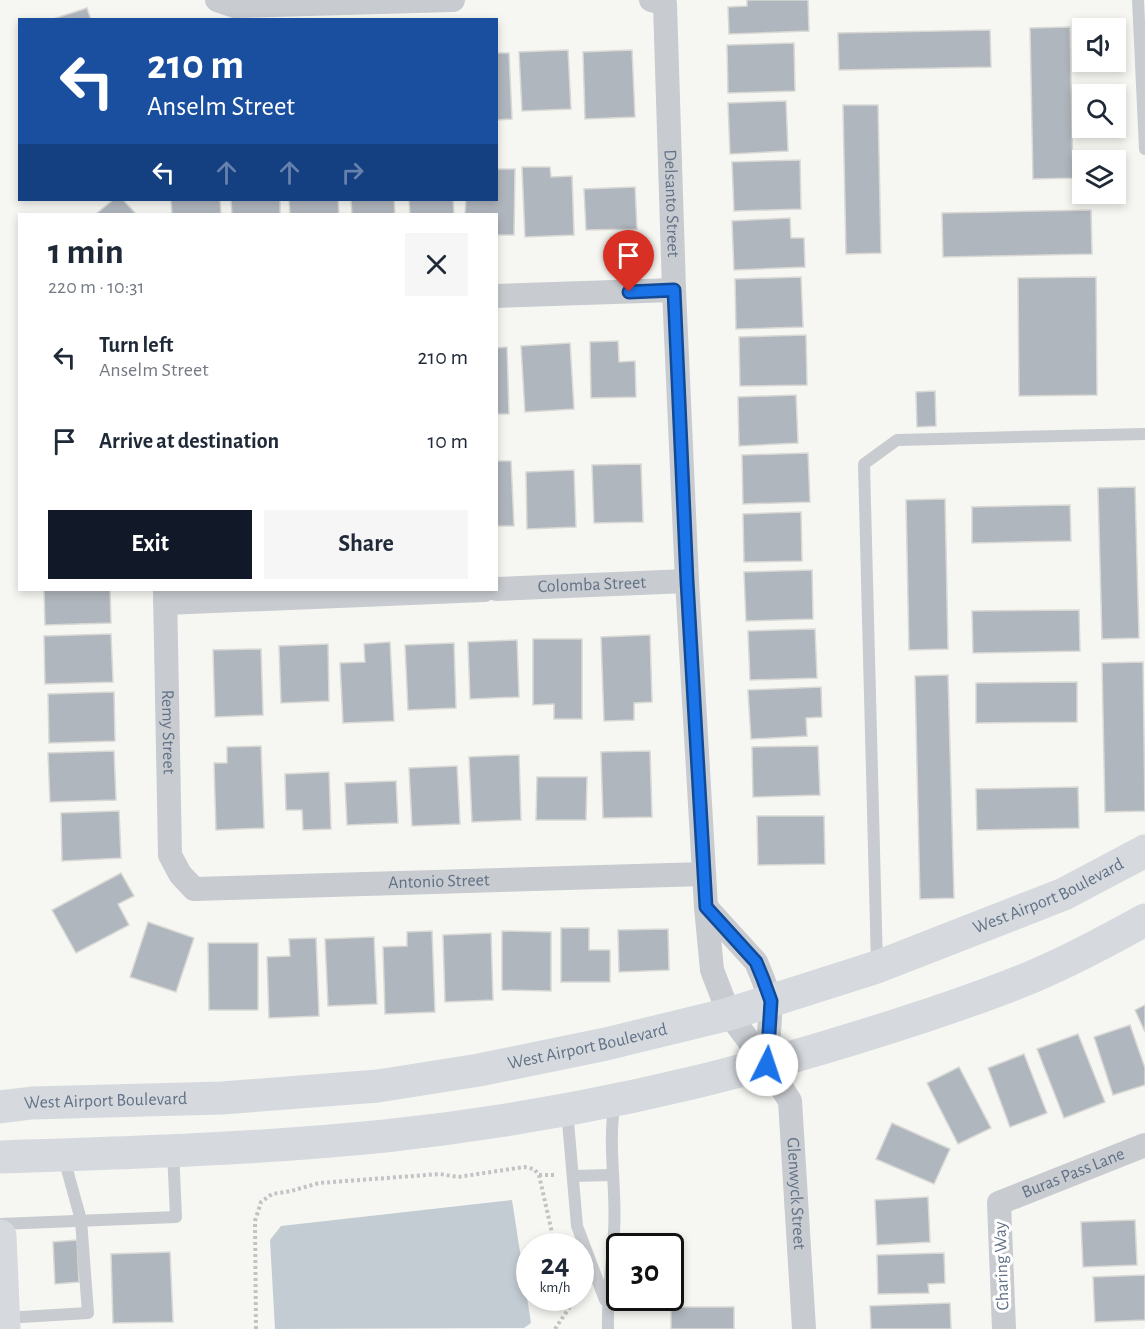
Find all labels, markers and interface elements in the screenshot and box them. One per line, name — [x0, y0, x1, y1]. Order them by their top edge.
map controls — [1072, 18, 1126, 204]
button: sound — [1072, 18, 1126, 72]
icon: left — [48, 42, 126, 120]
text: 210 m — [147, 44, 244, 86]
button: search — [1072, 84, 1126, 138]
text: Anselm Street — [147, 93, 295, 120]
street label: Delsanto Street — [661, 149, 682, 258]
button: layers — [1072, 150, 1126, 204]
icon: left — [147, 156, 180, 189]
icon: ahead — [210, 156, 243, 189]
icon: ahead — [273, 156, 306, 189]
icon: right — [336, 156, 369, 189]
pin — [603, 230, 654, 292]
button: close — [405, 233, 468, 296]
text: 1 min — [48, 234, 124, 270]
icon: arrive — [612, 239, 645, 272]
text: 220 m · 10:31 — [48, 277, 144, 297]
text: Turn left — [99, 334, 173, 356]
icon: left — [48, 341, 81, 374]
text: 210 m — [418, 346, 468, 368]
text: Anselm Street — [99, 360, 209, 380]
icon: arrive — [48, 425, 81, 458]
text: Arrive at destination — [99, 430, 279, 452]
text: 10 m — [428, 430, 468, 452]
button: Exit — [48, 510, 252, 579]
button: Share — [264, 510, 468, 579]
street label: Colomba Street — [537, 574, 647, 596]
street label: Remy Street — [158, 689, 177, 775]
street label: West Airport Boulevard — [971, 855, 1127, 938]
street label: Antonio Street — [388, 871, 490, 892]
street label: West Airport Boulevard — [506, 1020, 669, 1073]
position arrow — [735, 1033, 799, 1097]
street label: West Airport Boulevard — [23, 1090, 187, 1113]
street label: Glenwyck Street — [783, 1137, 808, 1250]
street label: Buras Pass Lane — [1019, 1145, 1127, 1202]
street label: Charing Way — [991, 1221, 1013, 1311]
speed limit sign: 30 — [606, 1233, 684, 1311]
text: 24 — [540, 1250, 570, 1280]
text: km/h — [540, 1280, 570, 1295]

